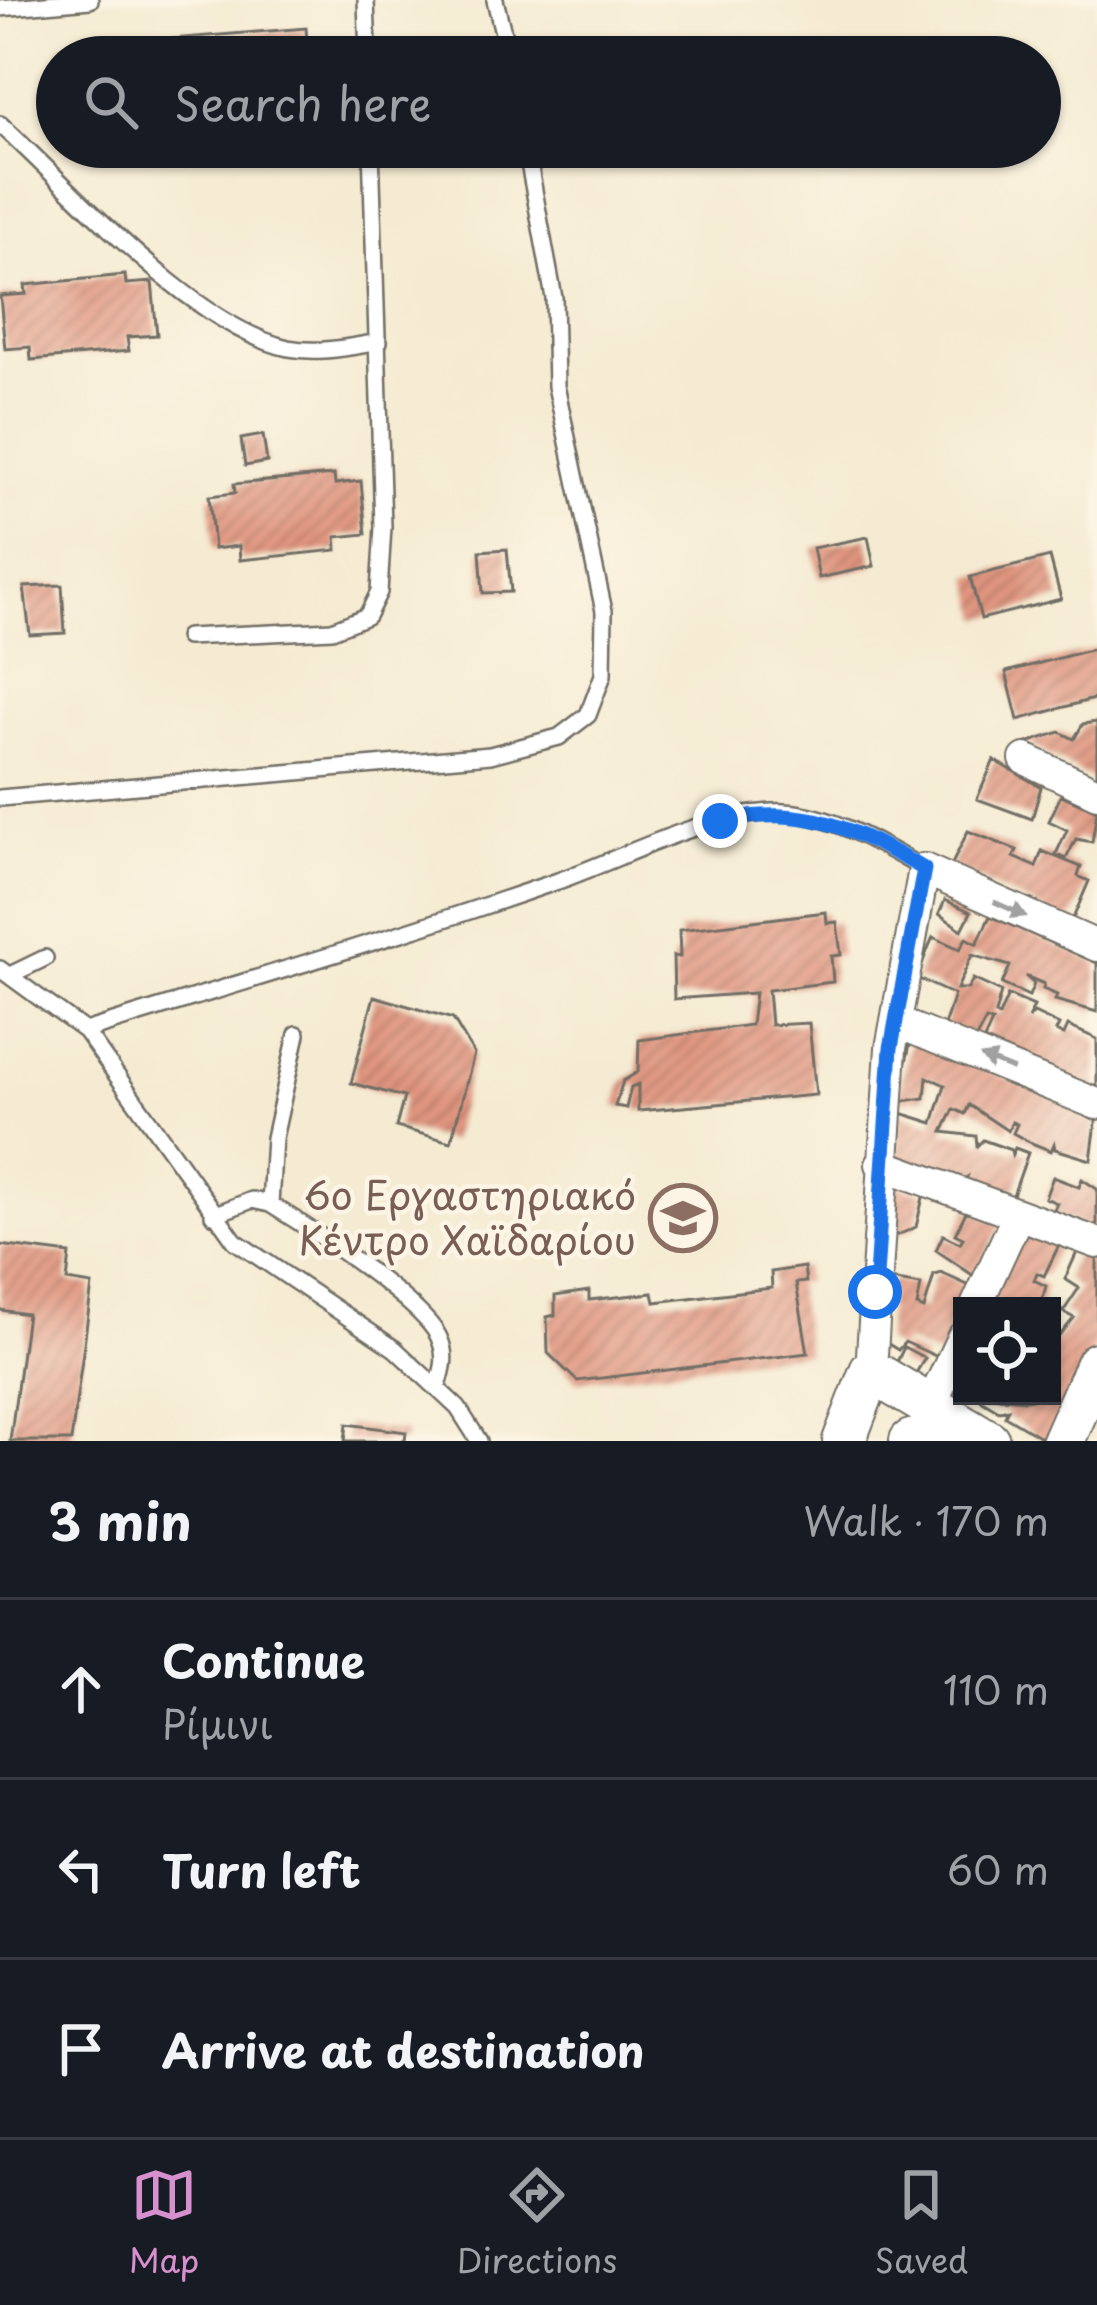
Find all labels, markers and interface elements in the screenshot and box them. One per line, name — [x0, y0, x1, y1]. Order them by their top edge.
search box — [36, 36, 1061, 168]
text: Search here — [174, 68, 431, 136]
icon: search — [78, 69, 144, 135]
route end — [693, 794, 747, 848]
one-way arrow — [993, 899, 1028, 919]
one-way arrow — [978, 1053, 1014, 1072]
place label: 6ο Εργαστηριακό Κέντρο Χαϊδαρίου — [298, 1164, 636, 1268]
school or university icon: 6ο Εργαστηριακό Κέντρο Χαϊδαρίου — [648, 1183, 718, 1253]
route start — [848, 1265, 902, 1319]
map controls — [953, 1297, 1061, 1405]
button: locate — [953, 1297, 1061, 1405]
text: 3 min — [48, 1481, 192, 1558]
text: Walk · 170 m — [803, 1490, 1049, 1549]
text: Continue — [162, 1625, 365, 1693]
icon: ahead — [48, 1656, 114, 1722]
text: 110 m — [943, 1659, 1049, 1718]
text: Ρίμινι — [162, 1693, 273, 1752]
text: Turn left — [162, 1835, 361, 1903]
icon: left — [48, 1836, 114, 1902]
text: 60 m — [947, 1839, 1049, 1898]
text: Arrive at destination — [162, 2015, 645, 2083]
icon: arrive — [48, 2016, 114, 2082]
tab: Map — [129, 2162, 199, 2284]
tab: Directions — [457, 2162, 617, 2284]
tab: Saved — [875, 2162, 968, 2284]

